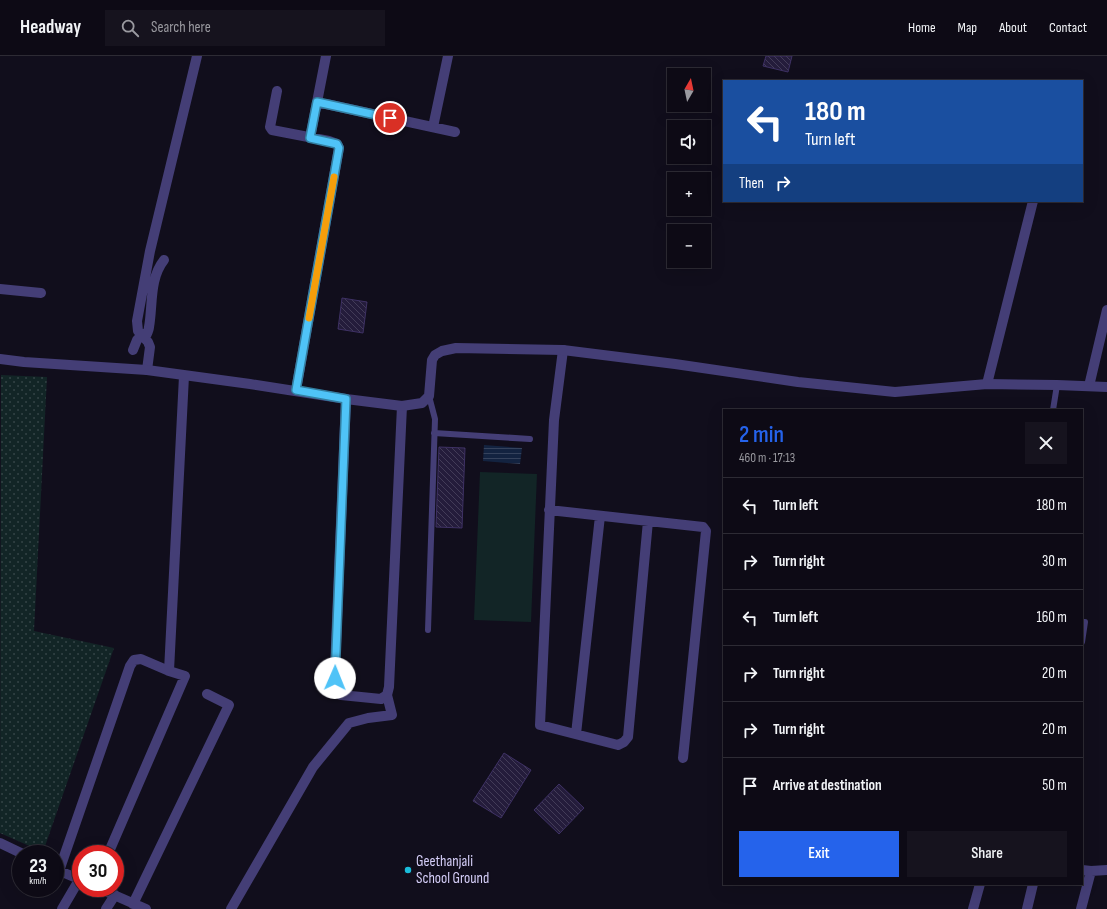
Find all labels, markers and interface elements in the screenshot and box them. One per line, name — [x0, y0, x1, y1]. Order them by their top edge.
search box — [105, 10, 385, 46]
text: Headway — [20, 16, 81, 39]
icon: search — [119, 17, 141, 39]
text: Search here — [151, 18, 211, 37]
text: Home — [908, 19, 936, 36]
text: Map — [958, 19, 977, 36]
text: About — [999, 19, 1027, 36]
text: Contact — [1049, 19, 1087, 36]
north arrow — [667, 68, 711, 112]
map controls — [667, 68, 711, 268]
text: 180 m — [805, 95, 865, 128]
icon: left — [739, 96, 791, 148]
pin — [373, 101, 407, 135]
icon: arrive — [379, 107, 401, 129]
button: sound — [667, 120, 711, 164]
text: Turn left — [805, 129, 856, 150]
button: + — [667, 172, 711, 216]
icon: right — [772, 172, 794, 194]
text: Then — [739, 174, 764, 193]
button: − — [667, 224, 711, 268]
text: 2 min — [739, 420, 784, 449]
button: close — [1025, 422, 1067, 464]
text: 460 m · 17:13 — [739, 450, 795, 466]
icon: left — [739, 495, 761, 517]
text: Turn left — [773, 496, 818, 515]
text: 180 m — [1036, 496, 1067, 515]
icon: right — [739, 551, 761, 573]
text: Turn right — [773, 552, 825, 571]
text: 30 m — [1042, 552, 1067, 571]
icon: left — [739, 607, 761, 629]
text: Turn left — [773, 608, 818, 627]
text: 160 m — [1036, 608, 1067, 627]
position arrow — [314, 657, 356, 699]
icon: right — [739, 663, 761, 685]
text: Turn right — [773, 664, 825, 683]
text: 20 m — [1042, 664, 1067, 683]
icon: right — [739, 719, 761, 741]
text: Turn right — [773, 720, 825, 739]
text: 20 m — [1042, 720, 1067, 739]
icon: arrive — [739, 775, 761, 797]
text: Arrive at destination — [773, 776, 882, 795]
text: 50 m — [1042, 776, 1067, 795]
button: Exit — [739, 831, 899, 877]
button: Share — [907, 831, 1067, 877]
speed limit sign: 30 — [72, 845, 124, 897]
place label: Geethanjali School Ground — [416, 852, 489, 888]
text: 23 — [29, 854, 47, 878]
marker: Geethanjali School Ground — [403, 865, 413, 875]
text: km/h — [29, 875, 47, 887]

